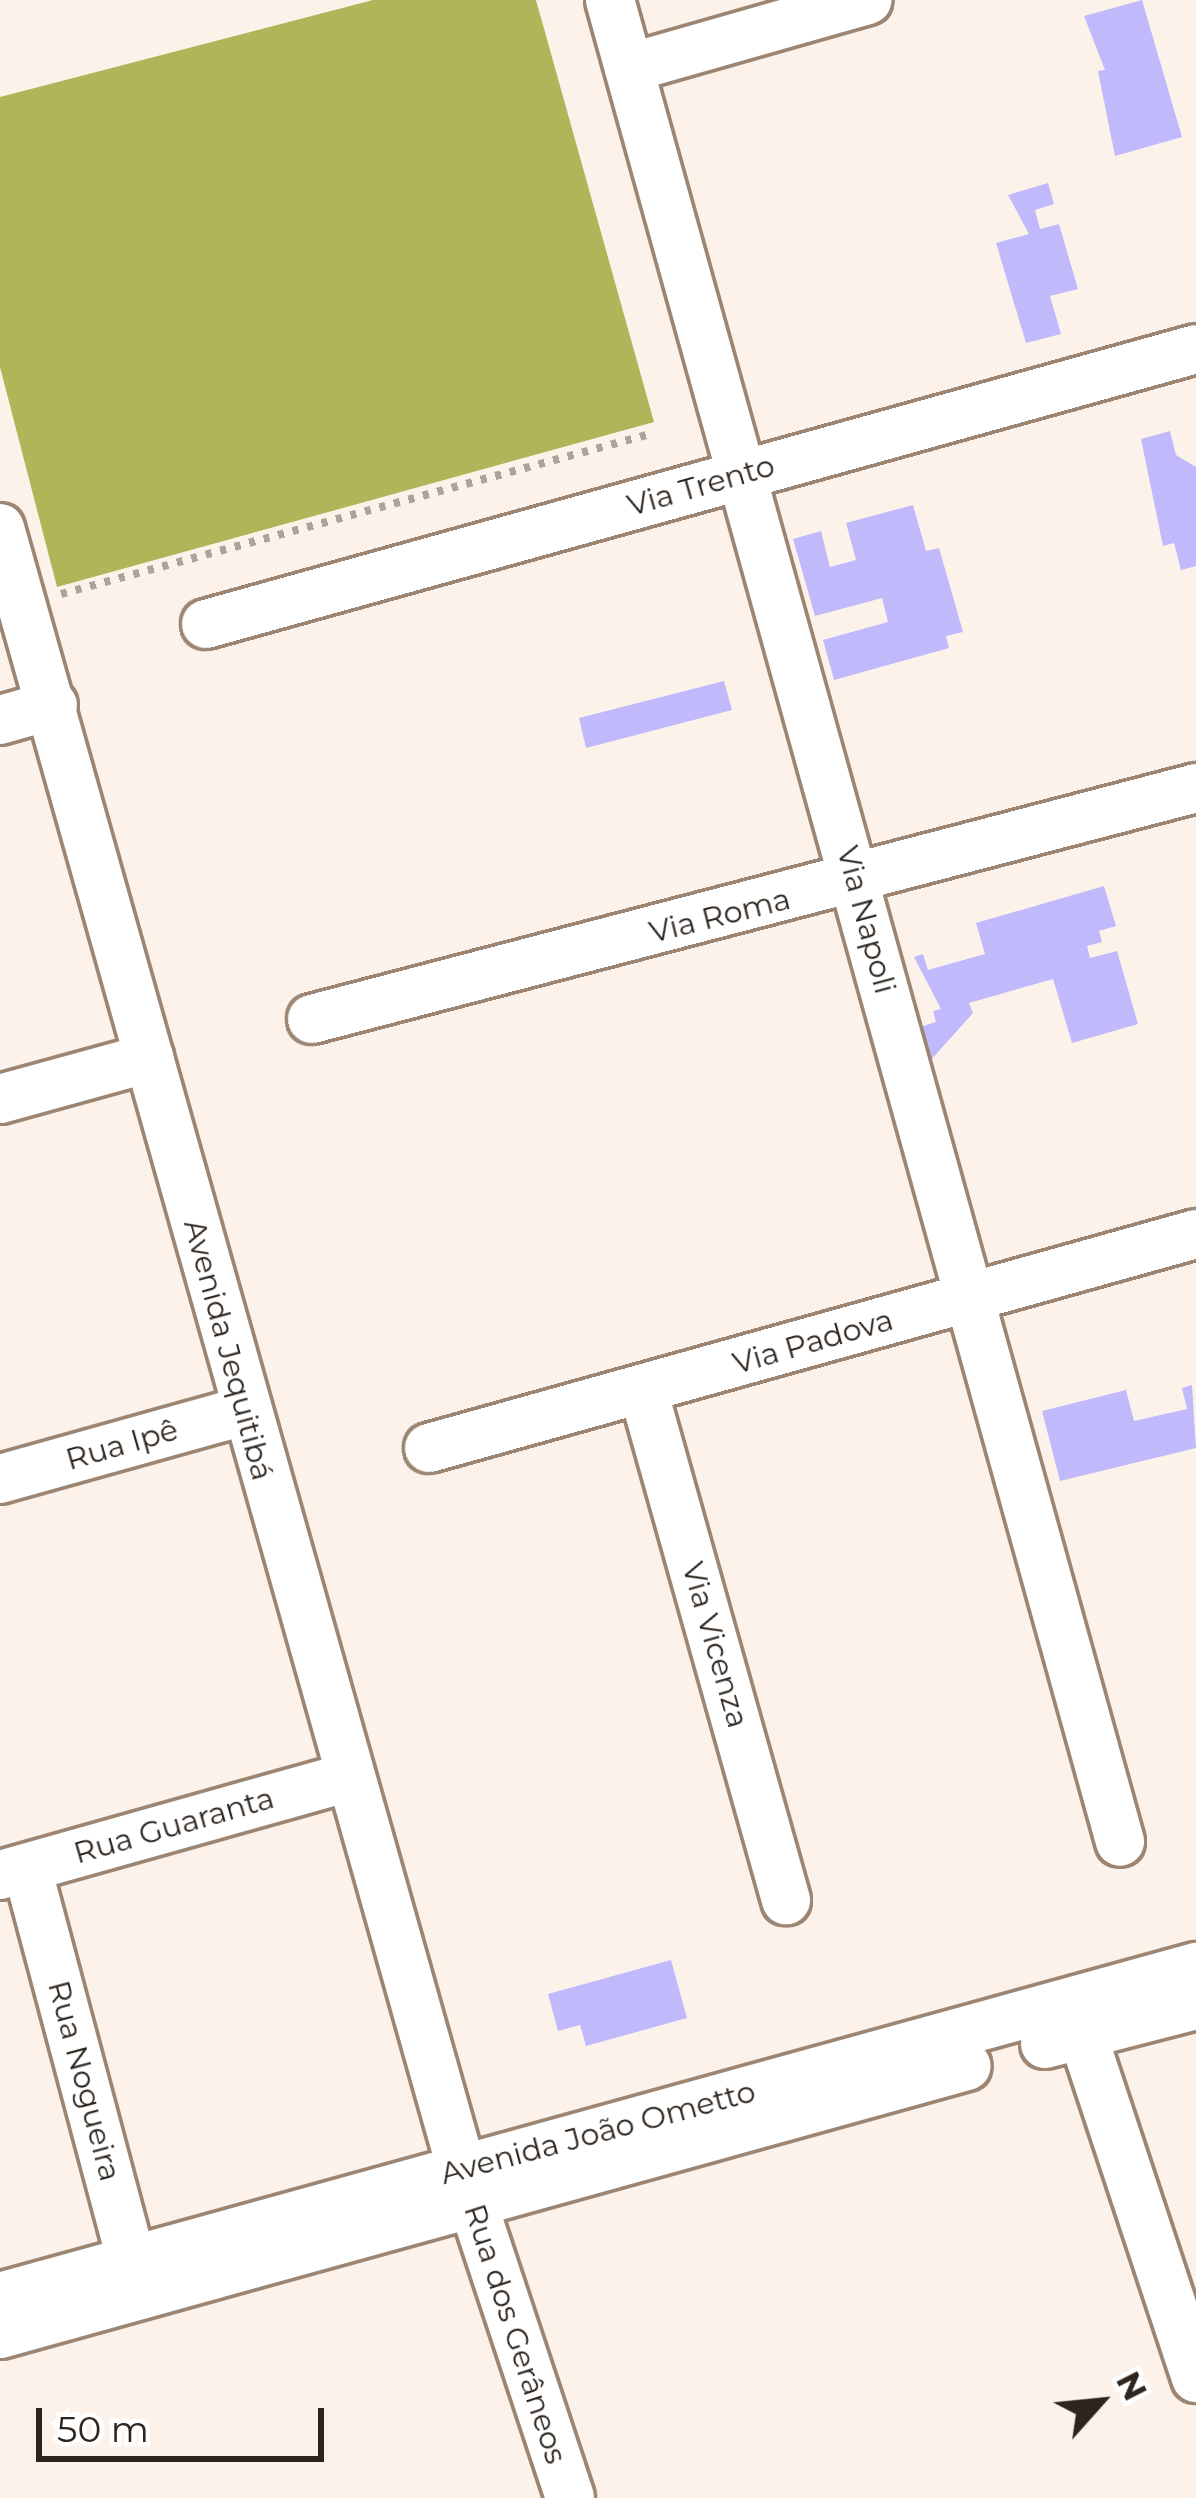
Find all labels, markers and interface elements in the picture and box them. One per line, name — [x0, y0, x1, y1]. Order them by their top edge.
street label: Via Trento — [623, 448, 779, 524]
street label: Via Napoli — [829, 842, 903, 998]
street label: Via Roma — [646, 881, 794, 951]
street label: Avenida Jequitibá — [176, 1216, 280, 1484]
street label: Via Padova — [729, 1302, 897, 1382]
street label: Rua Ipê — [62, 1412, 182, 1478]
street label: Via Vicenza — [674, 1558, 756, 1732]
street label: Rua Guaranta — [70, 1780, 278, 1872]
street label: Rua Nogueira — [40, 1977, 128, 2185]
street label: Avenida João Ometto — [437, 2074, 759, 2192]
street label: Rua dos Gerâneos — [456, 2200, 574, 2468]
north arrow — [1040, 2342, 1160, 2462]
text: N — [1108, 2365, 1156, 2407]
scale bar — [42, 2384, 330, 2458]
text: 50 m — [57, 2407, 149, 2451]

